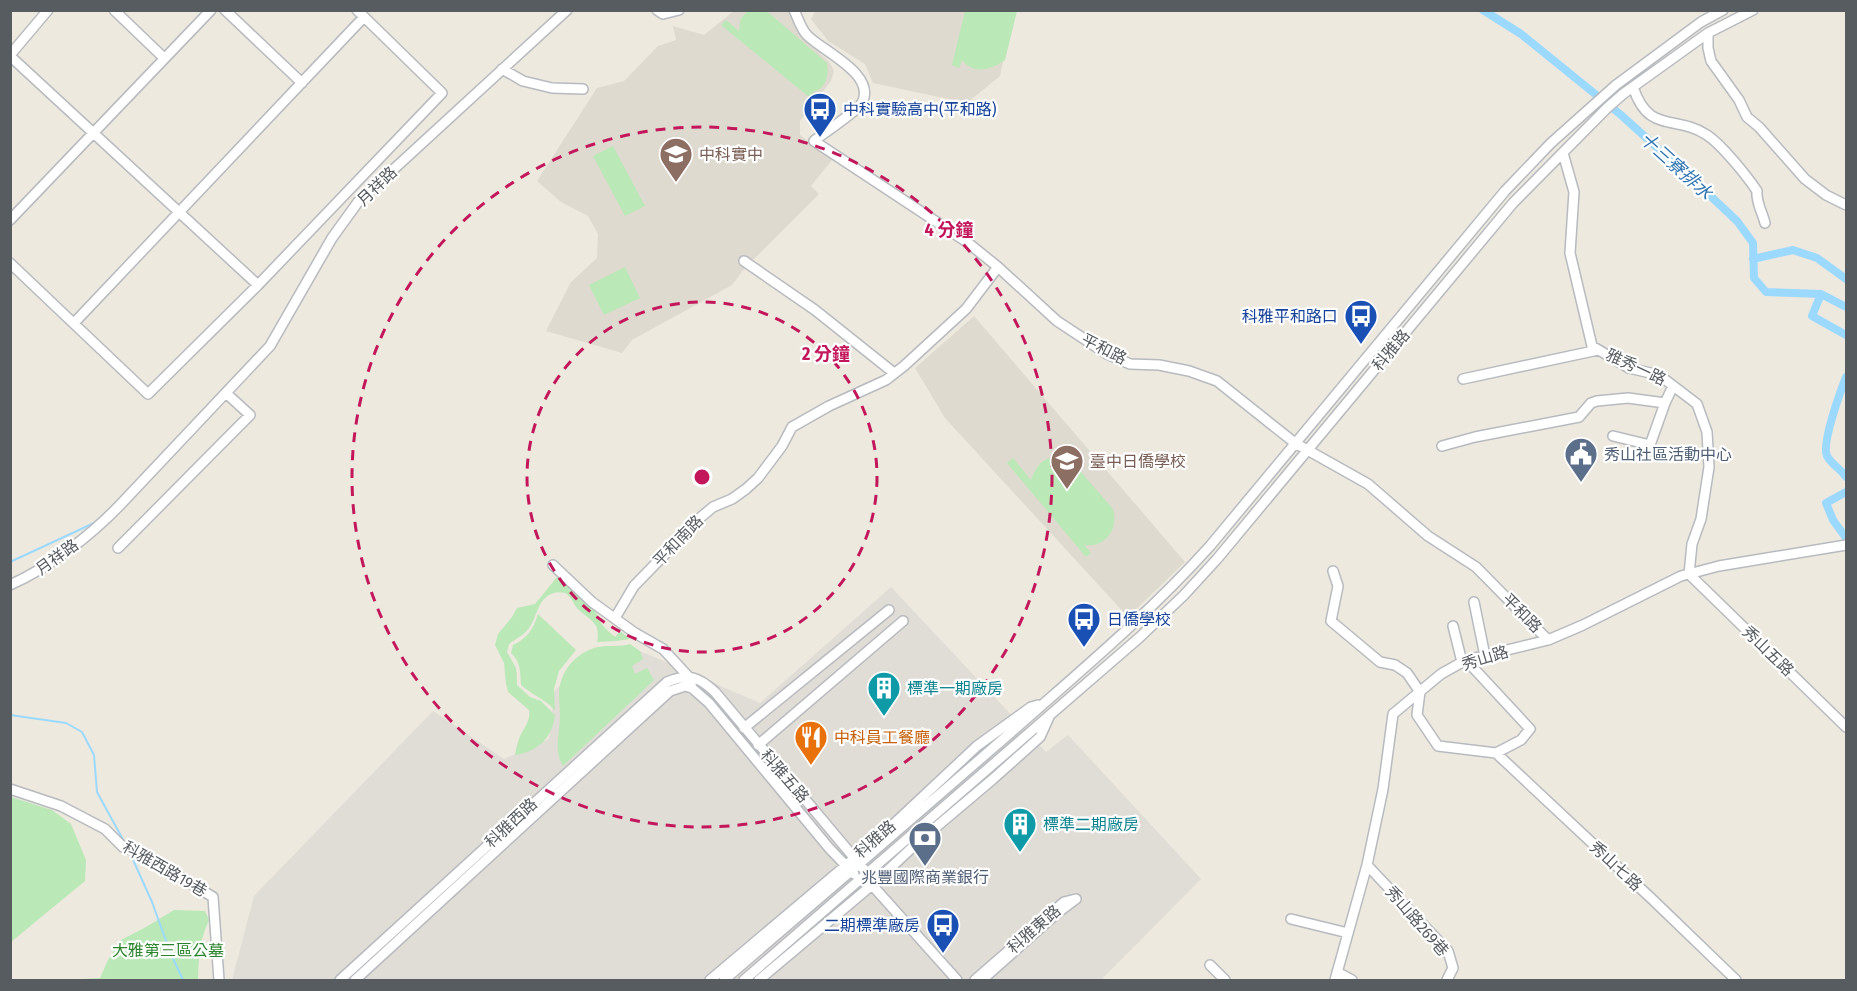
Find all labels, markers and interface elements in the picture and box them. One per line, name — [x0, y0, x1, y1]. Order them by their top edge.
bus stop icon: 中科實驗高中(平和路) — [802, 91, 838, 138]
place label: 中科實驗高中(平和路) — [843, 100, 997, 119]
water label: 十三寮排水 — [1635, 128, 1718, 205]
school or university icon: 中科實中 — [658, 136, 694, 183]
place label: 中科實中 — [699, 145, 763, 164]
street label: 月祥路 — [353, 162, 401, 210]
text: 4 分鐘 — [925, 219, 974, 241]
bus stop icon: 科雅平和路口 — [1343, 298, 1379, 345]
place label: 科雅平和路口 — [1242, 307, 1338, 326]
street label: 科雅路 — [1368, 326, 1414, 374]
street label: 平和路 — [1078, 330, 1130, 368]
text: 2 分鐘 — [801, 343, 850, 365]
street label: 雅秀一路 — [1603, 345, 1669, 389]
public building icon: 秀山社區活動中心 — [1563, 436, 1599, 483]
school or university icon: 臺中日僑學校 — [1049, 443, 1085, 490]
place label: 秀山社區活動中心 — [1604, 445, 1732, 464]
place label: 臺中日僑學校 — [1090, 452, 1186, 471]
centre of rings — [692, 467, 712, 487]
street label: 平和南路 — [649, 511, 707, 571]
street label: 月祥路 — [32, 535, 82, 579]
street label: 平和路 — [1498, 589, 1546, 637]
bus stop icon: 日僑學校 — [1066, 601, 1102, 648]
place label: 日僑學校 — [1107, 610, 1171, 629]
street label: 秀山五路 — [1738, 622, 1798, 680]
street label: 秀山路 — [1459, 642, 1511, 674]
building icon: 標準一期廠房 — [866, 670, 902, 717]
place label: 標準一期廠房 — [907, 679, 1003, 698]
restaurant icon: 中科員工餐廳 — [793, 719, 829, 766]
place label: 中科員工餐廳 — [834, 728, 930, 747]
street label: 科雅五路 — [757, 746, 813, 806]
street label: 科雅西路 — [481, 794, 541, 852]
building icon: 標準二期廠房 — [1002, 806, 1038, 853]
place label: 標準二期廠房 — [1043, 815, 1139, 834]
street label: 科雅路 — [851, 816, 899, 862]
bank icon: 兆豐國際商業銀行 — [907, 820, 943, 867]
street label: 科雅西路19巷 — [120, 837, 210, 901]
street label: 秀山七路 — [1586, 837, 1646, 895]
place label: 兆豐國際商業銀行 — [861, 868, 989, 887]
street label: 秀山路269巷 — [1381, 882, 1453, 960]
street label: 科雅東路 — [1004, 901, 1064, 957]
bus stop icon: 二期標準廠房 — [925, 907, 961, 954]
place label: 二期標準廠房 — [824, 916, 920, 935]
park label: 大雅第三區公墓 — [112, 941, 224, 960]

